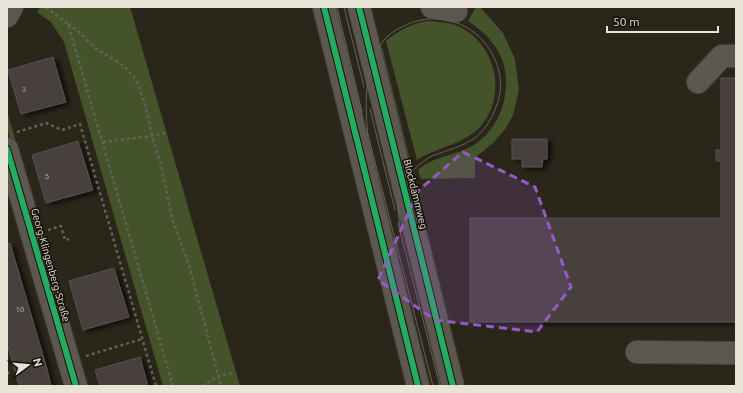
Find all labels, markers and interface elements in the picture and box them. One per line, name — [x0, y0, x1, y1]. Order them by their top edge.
scale bar — [607, 8, 718, 34]
text: 50 m — [613, 15, 640, 28]
house number: 3 — [22, 85, 26, 94]
street label: Blockdammweg — [402, 158, 430, 230]
house number: 5 — [45, 172, 49, 181]
street label: Georg-Klingenberg-Straße — [29, 207, 72, 323]
house number: 10 — [15, 305, 25, 314]
north arrow — [8, 345, 48, 385]
text: N — [31, 357, 45, 368]

